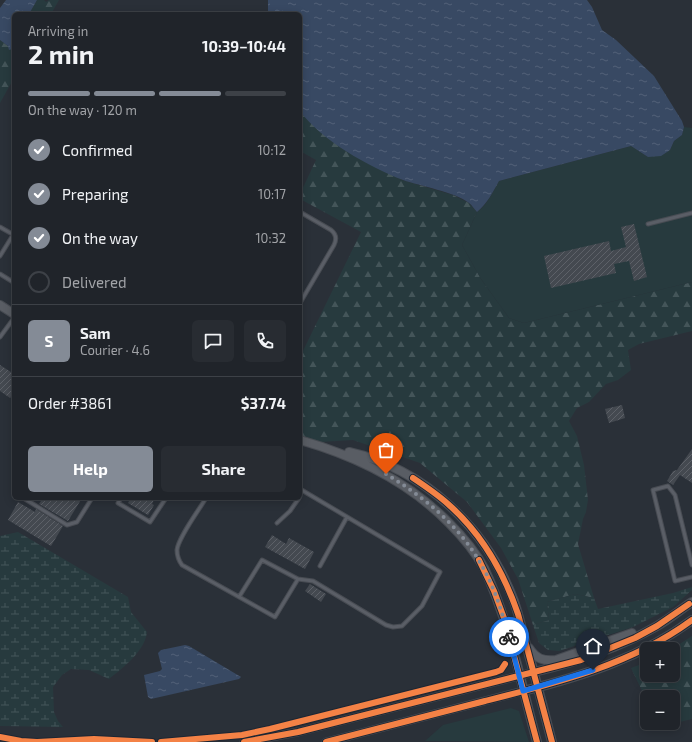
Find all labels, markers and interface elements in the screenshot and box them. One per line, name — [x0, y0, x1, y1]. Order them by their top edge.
text: Arriving in — [28, 23, 88, 39]
text: 10:39–10:44 — [202, 37, 286, 55]
text: 2 min — [28, 38, 94, 69]
text: On the way · 120 m — [28, 102, 137, 118]
icon: check — [28, 139, 50, 161]
text: Confirmed — [62, 141, 133, 159]
text: 10:12 — [257, 142, 286, 158]
icon: check — [28, 183, 50, 205]
text: Preparing — [62, 185, 128, 203]
text: 10:17 — [258, 186, 286, 202]
icon: check — [28, 227, 50, 249]
text: On the way — [62, 229, 138, 247]
text: 10:32 — [255, 230, 286, 246]
text: Delivered — [62, 273, 127, 291]
button: chat — [192, 320, 234, 362]
button: phone — [244, 320, 286, 362]
text: Sam — [80, 324, 111, 342]
text: S — [45, 332, 53, 350]
text: Courier · 4.6 — [80, 342, 150, 358]
text: Order #3861 — [28, 394, 112, 412]
text: $37.74 — [241, 394, 286, 412]
pin — [369, 433, 403, 474]
icon: bag — [375, 439, 397, 461]
button: Help — [28, 446, 153, 492]
button: Share — [161, 446, 286, 492]
courier — [489, 617, 529, 657]
icon: bike — [498, 626, 520, 648]
pin — [576, 629, 610, 670]
icon: home — [582, 635, 604, 657]
map controls — [640, 642, 680, 730]
button: + — [640, 642, 680, 682]
button: − — [640, 690, 680, 730]

